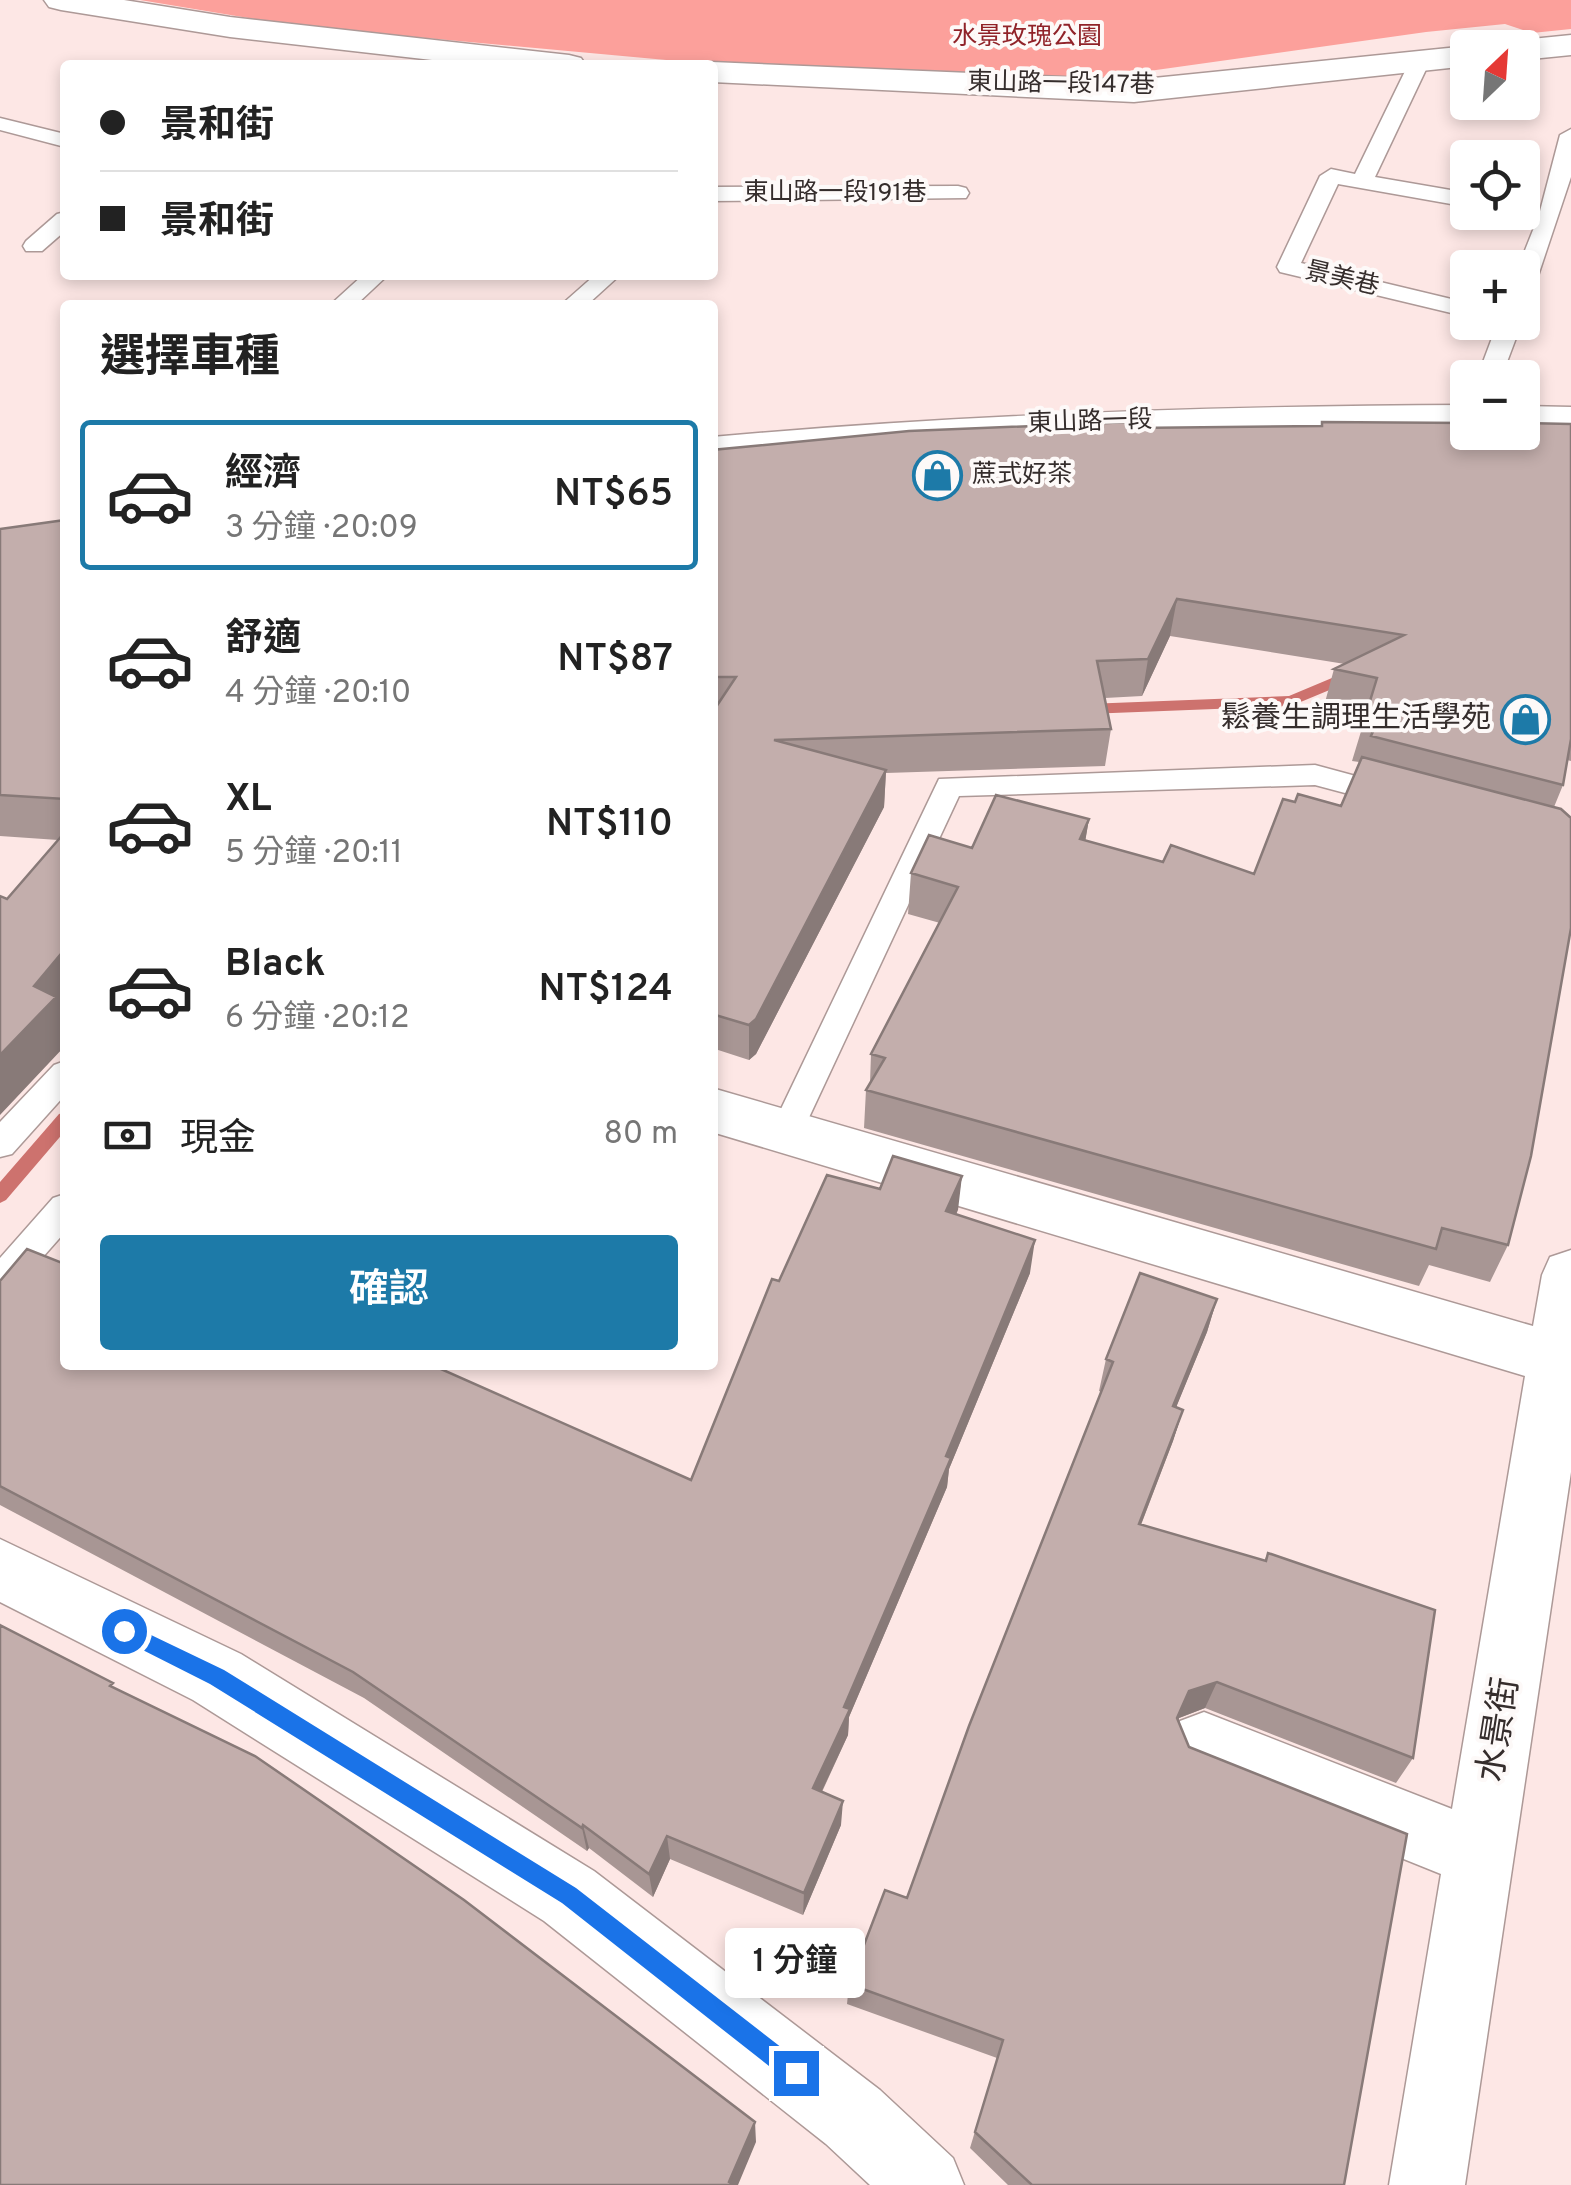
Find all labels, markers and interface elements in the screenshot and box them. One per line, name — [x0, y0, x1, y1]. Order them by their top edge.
park label: 水景玫瑰公園 — [952, 22, 1102, 54]
north arrow — [1450, 30, 1540, 120]
map controls — [1450, 30, 1540, 450]
street label: 東山路一段147巷 — [967, 67, 1155, 103]
text: 景和街 — [160, 103, 274, 152]
button: locate — [1450, 140, 1540, 230]
street label: 東山路一段191巷 — [743, 178, 927, 210]
text: 景和街 — [160, 199, 274, 248]
button: + — [1450, 250, 1540, 340]
street label: 景美巷 — [1302, 256, 1382, 304]
text: 選擇車種 — [100, 331, 280, 388]
button: − — [1450, 360, 1540, 450]
street label: 東山路一段 — [1027, 405, 1153, 441]
icon: car — [105, 450, 195, 540]
shop icon: 蔗式好茶 — [911, 450, 963, 502]
text: 經濟 — [225, 451, 301, 500]
place label: 蔗式好茶 — [972, 460, 1072, 492]
text: NT$65 — [554, 471, 673, 520]
text: 3 分鐘 · 20:09 — [225, 509, 418, 549]
icon: car — [105, 615, 195, 705]
text: 舒適 — [225, 616, 301, 665]
text: NT$87 — [557, 636, 673, 685]
text: 4 分鐘 · 20:10 — [225, 674, 411, 714]
shop icon: 鬆養生調理生活學苑 — [1500, 693, 1552, 745]
place label: 鬆養生調理生活學苑 — [1221, 701, 1491, 738]
text: XL — [225, 776, 272, 825]
icon: car — [105, 780, 195, 870]
text: NT$110 — [546, 801, 673, 850]
text: 5 分鐘 · 20:11 — [225, 834, 403, 874]
text: Black — [225, 941, 325, 990]
icon: car — [105, 945, 195, 1035]
text: NT$124 — [538, 966, 673, 1015]
text: 6 分鐘 · 20:12 — [225, 999, 410, 1039]
icon: cash — [100, 1108, 155, 1163]
text: 80 m — [604, 1115, 678, 1155]
text: 現金 — [180, 1116, 256, 1165]
button: 確認 — [100, 1235, 678, 1350]
route start — [102, 1609, 147, 1654]
street label: 水景街 — [1470, 1675, 1530, 1785]
callout: 1 分鐘 — [726, 1928, 866, 1998]
text: 1 分鐘 — [753, 1943, 837, 1983]
route end — [774, 2051, 819, 2096]

